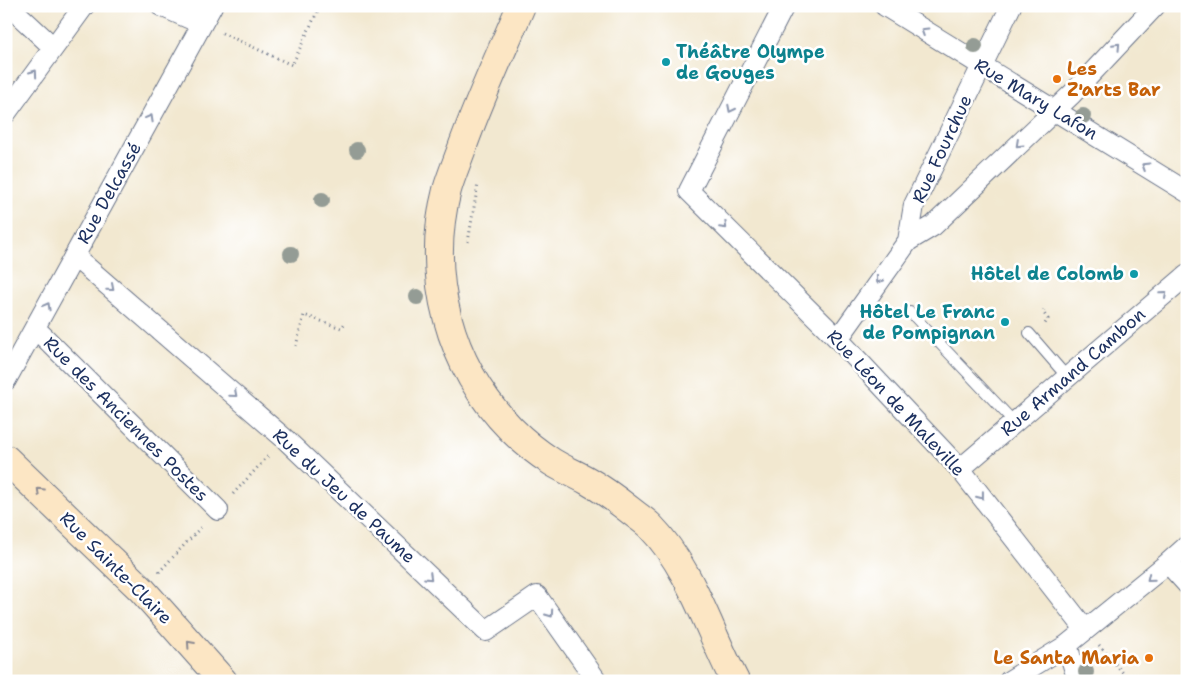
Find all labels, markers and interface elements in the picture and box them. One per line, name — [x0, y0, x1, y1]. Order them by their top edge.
one-way arrow — [921, 27, 930, 37]
place label: Théâtre Olympe de Gouges — [676, 40, 825, 85]
one-way arrow — [1111, 43, 1120, 52]
street label: Rue Mary Lafon — [970, 53, 1102, 145]
marker: Théâtre Olympe de Gouges — [660, 56, 672, 68]
place label: Les Z'arts Bar — [1067, 57, 1161, 102]
one-way arrow — [28, 69, 37, 79]
marker: Les Z'arts Bar — [1051, 73, 1063, 85]
street label: Rue Fourchue — [906, 91, 978, 207]
one-way arrow — [727, 104, 737, 113]
one-way arrow — [144, 114, 154, 123]
street label: Rue Delcassé — [71, 138, 147, 248]
one-way arrow — [1016, 138, 1025, 147]
one-way arrow — [1142, 163, 1151, 172]
one-way arrow — [718, 220, 727, 229]
place label: Hôtel de Colomb — [971, 262, 1124, 286]
marker: Hôtel de Colomb — [1128, 268, 1140, 280]
one-way arrow — [876, 275, 885, 284]
one-way arrow — [105, 282, 114, 290]
one-way arrow — [1158, 291, 1167, 300]
place label: Hôtel Le Franc de Pompignan — [859, 300, 995, 345]
street label: Rue Armand Cambon — [995, 302, 1151, 442]
one-way arrow — [40, 303, 50, 312]
marker: Hôtel Le Franc de Pompignan — [999, 316, 1011, 328]
street label: Rue Léon de Maleville — [822, 324, 970, 482]
street label: Rue des Anciennes Postes — [38, 331, 214, 507]
one-way arrow — [228, 389, 237, 398]
street label: Rue du Jeu de Paume — [267, 423, 421, 569]
one-way arrow — [36, 488, 45, 497]
one-way arrow — [975, 490, 984, 499]
street label: Rue Sainte-Claire — [55, 507, 177, 629]
one-way arrow — [424, 571, 433, 580]
one-way arrow — [1147, 572, 1156, 580]
one-way arrow — [544, 608, 553, 617]
one-way arrow — [187, 641, 196, 650]
place label: Le Santa Maria — [993, 646, 1140, 670]
marker: Le Santa Maria — [1143, 652, 1155, 664]

